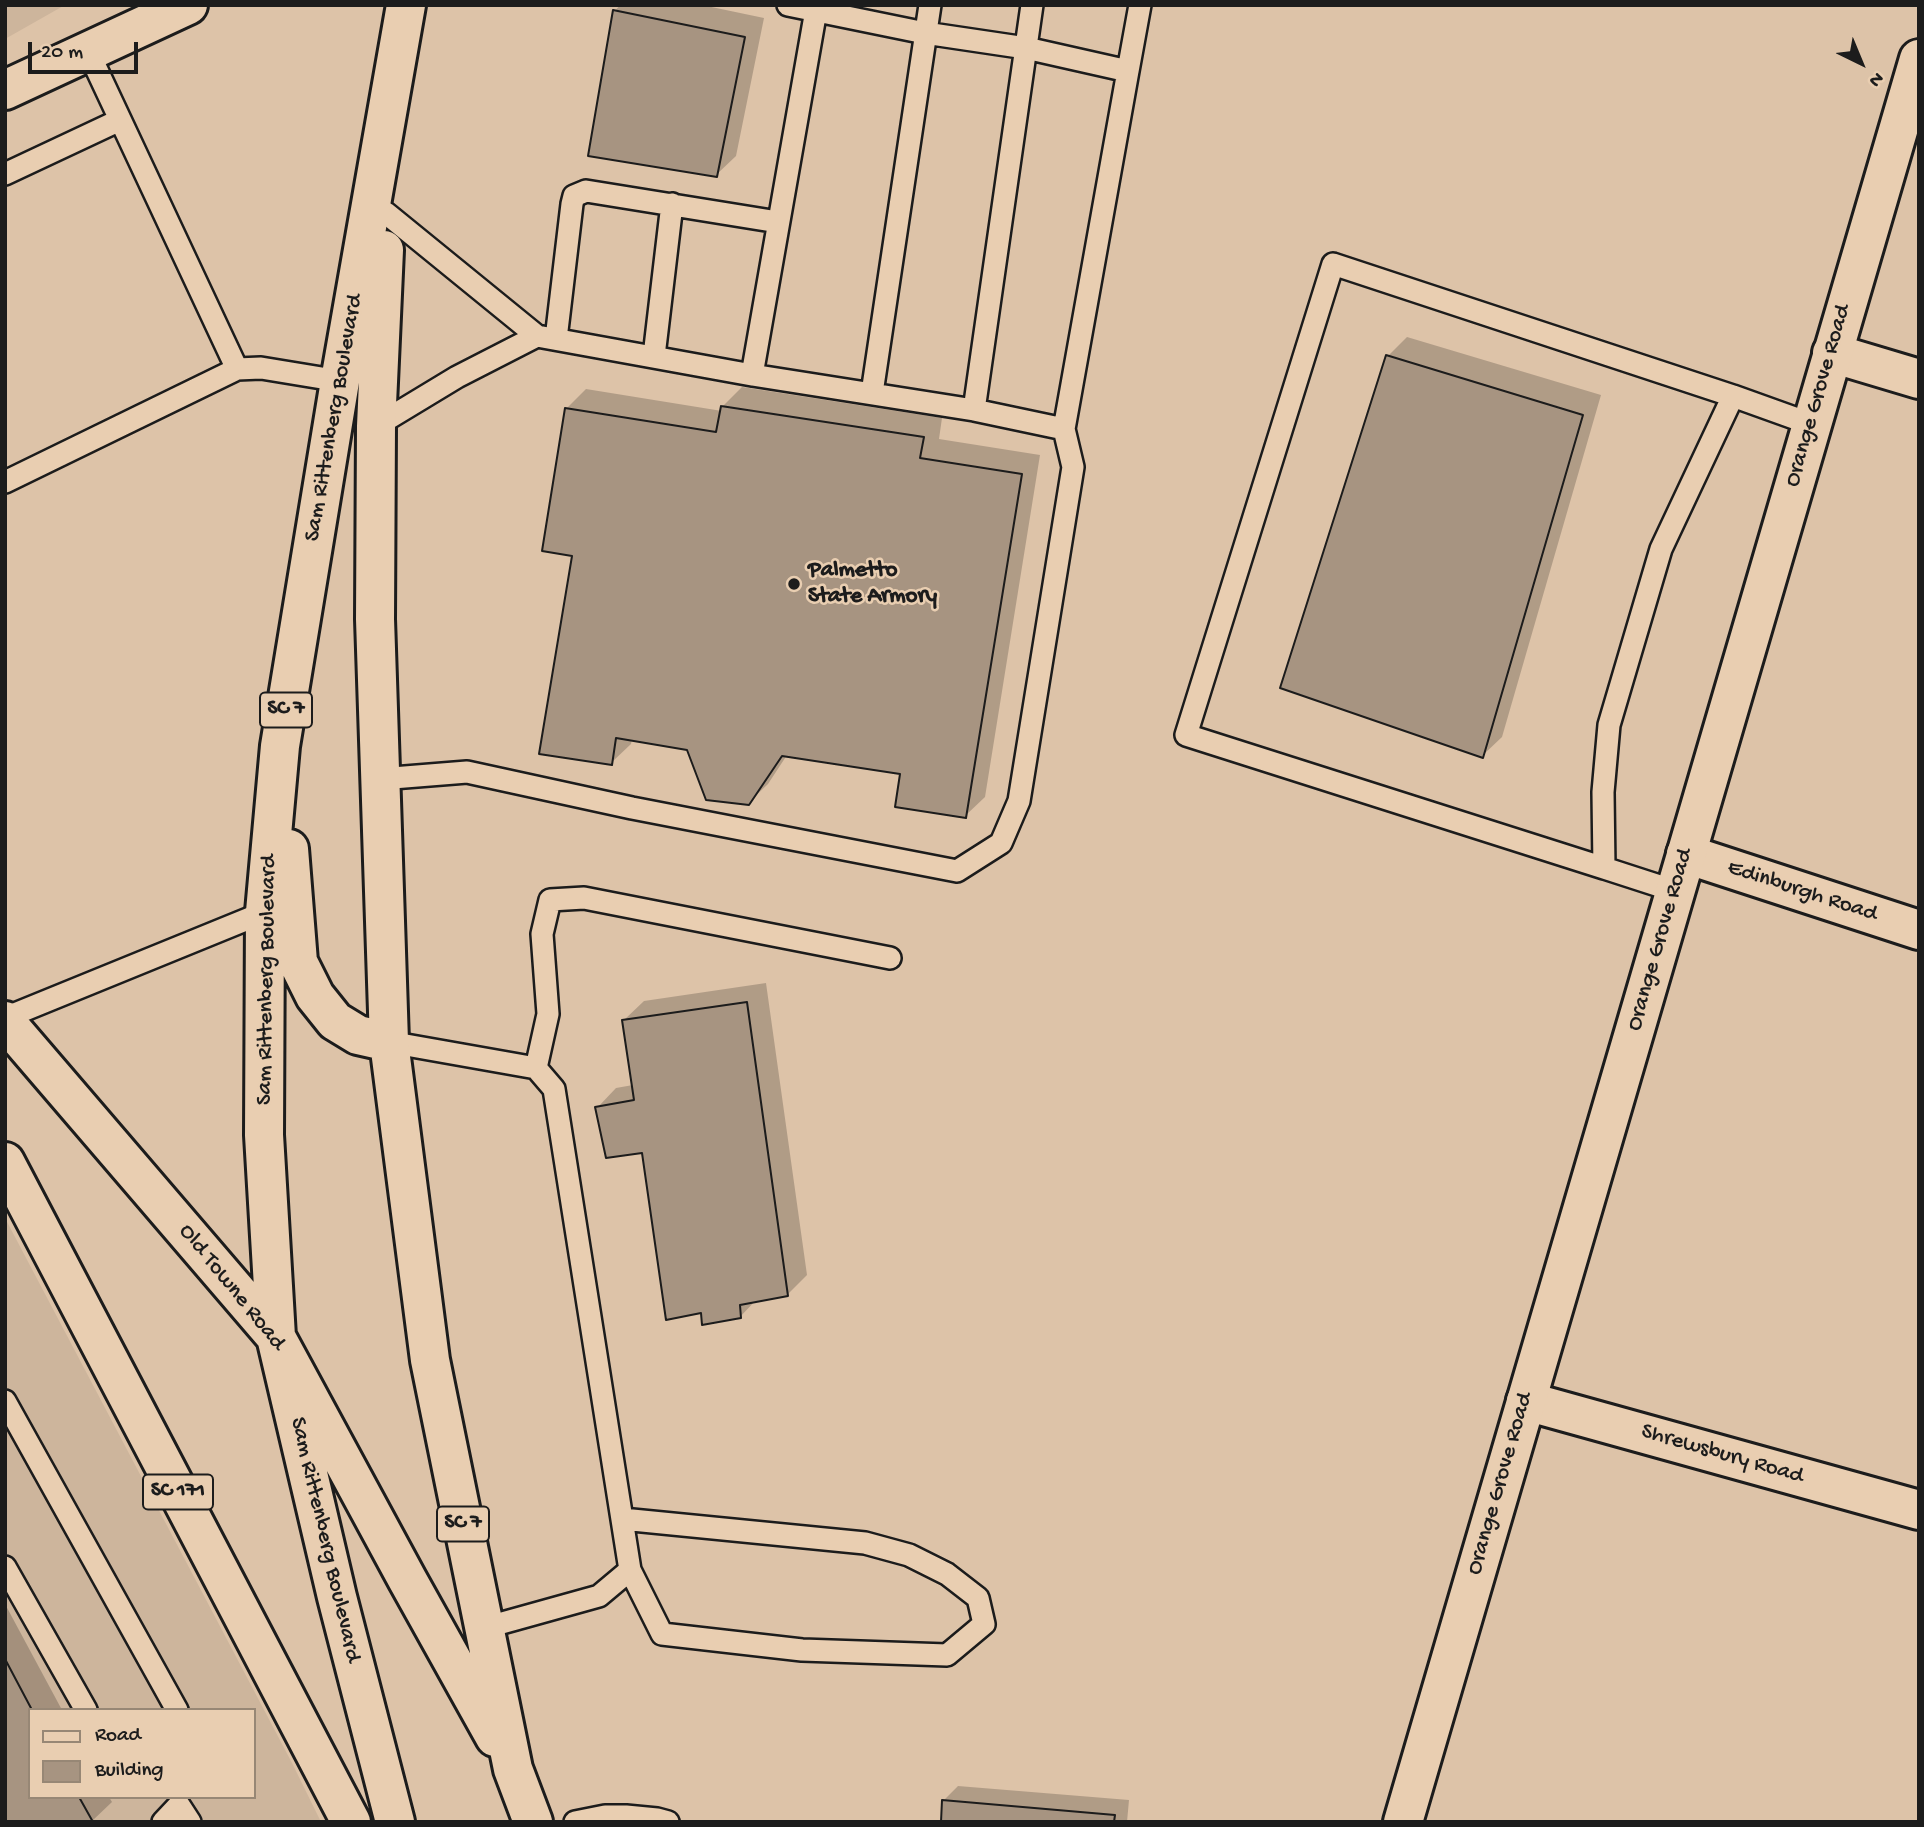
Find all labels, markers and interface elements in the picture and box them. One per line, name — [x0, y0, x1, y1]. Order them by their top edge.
scale bar — [32, 28, 142, 72]
north arrow — [1826, 28, 1896, 98]
text: 20 m — [41, 41, 83, 66]
text: N — [1863, 66, 1888, 91]
street label: Sam Rittenberg Boulevard — [300, 292, 370, 544]
street label: Orange Grove Road — [1780, 302, 1858, 490]
place label: Palmetto State Armory — [808, 557, 937, 611]
marker: Palmetto State Armory — [786, 576, 802, 592]
road number: SC 7 — [260, 692, 312, 728]
street label: Orange Grove Road — [1622, 846, 1700, 1034]
street label: Sam Rittenberg Boulevard — [252, 855, 284, 1105]
street label: Edinburgh Road — [1724, 855, 1880, 929]
street label: Old Towne Road — [172, 1219, 290, 1357]
street label: Orange Grove Road — [1462, 1390, 1540, 1578]
street label: Sam Rittenberg Boulevard — [282, 1415, 366, 1665]
street label: Shrewsbury Road — [1638, 1419, 1806, 1491]
road number: SC 171 — [143, 1474, 213, 1510]
road number: SC 7 — [437, 1506, 489, 1542]
legend — [28, 1708, 256, 1799]
text: Road — [95, 1724, 141, 1749]
text: Building — [95, 1759, 164, 1784]

